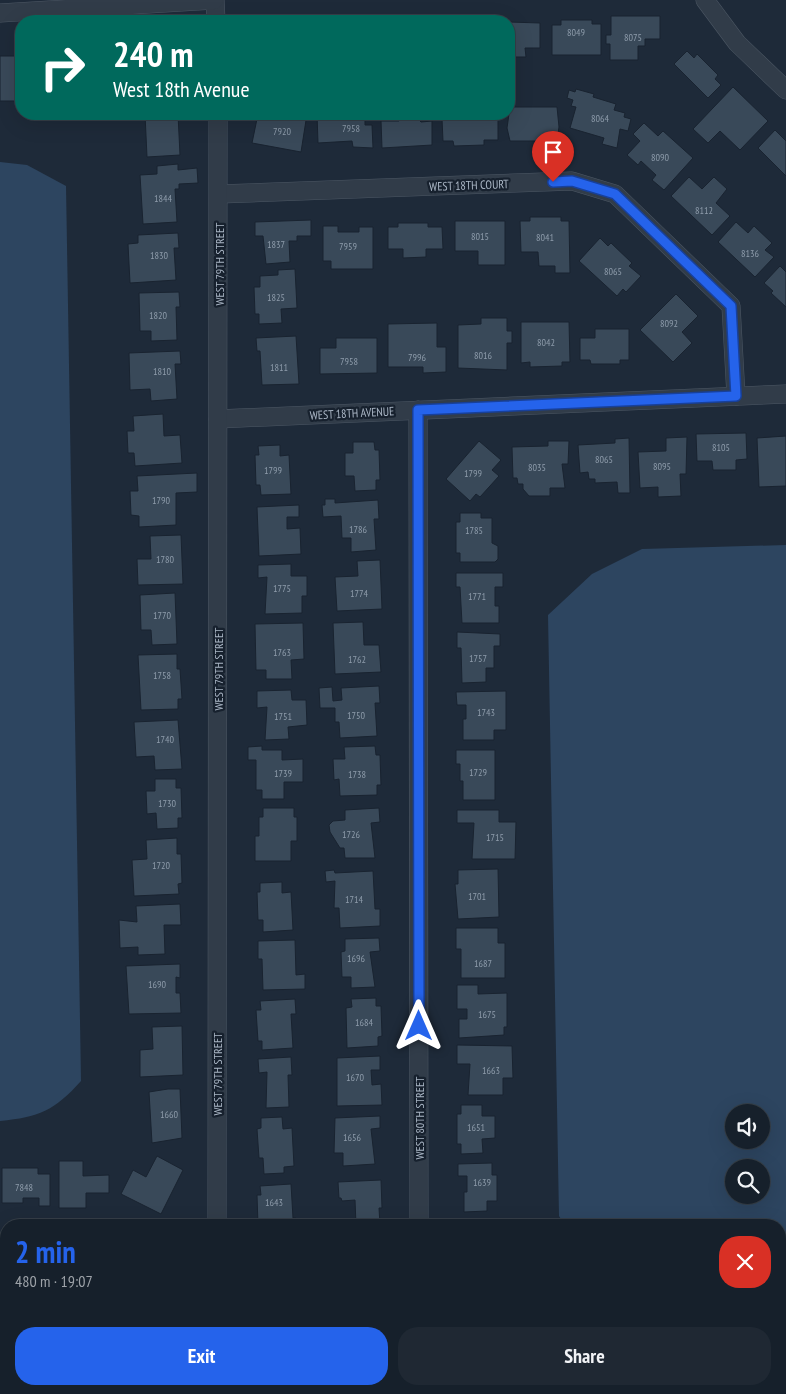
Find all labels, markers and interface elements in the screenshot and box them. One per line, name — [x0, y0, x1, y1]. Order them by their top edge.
house number: 8049 — [567, 26, 585, 39]
text: 240 m — [113, 31, 194, 77]
house number: 8075 — [624, 31, 642, 44]
icon: right — [30, 35, 95, 100]
text: West 18th Avenue — [113, 75, 249, 103]
house number: 8064 — [591, 112, 610, 125]
house number: 7958 — [342, 122, 360, 135]
house number: 7920 — [273, 125, 292, 138]
pin — [532, 131, 574, 182]
icon: arrive — [539, 138, 567, 166]
house number: 8090 — [651, 151, 670, 164]
street label: WEST 18TH COURT — [429, 176, 510, 194]
house number: 1844 — [154, 192, 173, 205]
house number: 8112 — [695, 204, 713, 217]
street label: WEST 79TH STREET — [212, 222, 227, 305]
house number: 8015 — [471, 230, 489, 243]
house number: 8041 — [536, 231, 554, 244]
house number: 1837 — [267, 238, 285, 251]
house number: 7959 — [339, 240, 357, 253]
house number: 8136 — [741, 247, 760, 260]
house number: 1830 — [150, 249, 169, 262]
house number: 8065 — [604, 265, 622, 278]
house number: 1825 — [267, 291, 285, 304]
house number: 1820 — [149, 309, 168, 322]
house number: 8092 — [660, 317, 678, 330]
house number: 8042 — [537, 336, 555, 349]
house number: 8016 — [474, 349, 493, 362]
house number: 7996 — [408, 351, 427, 364]
house number: 7958 — [340, 355, 358, 368]
house number: 1811 — [270, 361, 288, 374]
house number: 1810 — [153, 365, 172, 378]
street label: WEST 18TH AVENUE — [309, 403, 395, 423]
house number: 8105 — [712, 441, 730, 454]
house number: 8065 — [595, 453, 613, 466]
house number: 8095 — [653, 460, 671, 473]
house number: 8035 — [528, 461, 546, 474]
house number: 1799 — [264, 464, 282, 477]
house number: 1799 — [464, 467, 482, 480]
house number: 1790 — [152, 494, 171, 507]
house number: 1786 — [349, 523, 368, 536]
house number: 1785 — [465, 524, 483, 537]
house number: 1780 — [156, 553, 175, 566]
house number: 1775 — [273, 582, 291, 595]
house number: 1774 — [350, 587, 369, 600]
house number: 1771 — [468, 590, 486, 603]
house number: 1770 — [153, 609, 172, 622]
street label: WEST 79TH STREET — [211, 627, 226, 710]
house number: 1763 — [273, 646, 291, 659]
house number: 1757 — [469, 652, 487, 665]
house number: 1762 — [348, 653, 366, 666]
house number: 1758 — [153, 669, 171, 682]
house number: 1743 — [477, 706, 495, 719]
house number: 1750 — [347, 709, 366, 722]
house number: 1751 — [274, 710, 292, 723]
house number: 1740 — [156, 733, 175, 746]
house number: 1729 — [469, 766, 487, 779]
house number: 1739 — [274, 767, 292, 780]
house number: 1738 — [348, 768, 366, 781]
house number: 1730 — [158, 797, 177, 810]
house number: 1726 — [342, 828, 361, 841]
house number: 1715 — [486, 831, 504, 844]
house number: 1720 — [152, 859, 171, 872]
house number: 1701 — [468, 890, 486, 903]
house number: 1714 — [345, 893, 364, 906]
house number: 1696 — [347, 952, 366, 965]
house number: 1687 — [474, 957, 492, 970]
house number: 1690 — [148, 978, 167, 991]
position arrow — [392, 999, 444, 1051]
house number: 1675 — [478, 1008, 496, 1021]
house number: 1684 — [355, 1016, 374, 1029]
street label: WEST 79TH STREET — [210, 1032, 225, 1115]
house number: 1663 — [482, 1064, 500, 1077]
house number: 1670 — [346, 1071, 365, 1084]
street label: WEST 80TH STREET — [412, 1076, 427, 1159]
map controls — [725, 1104, 770, 1204]
button: sound — [725, 1104, 770, 1149]
house number: 1660 — [160, 1108, 179, 1121]
house number: 1651 — [467, 1121, 485, 1134]
house number: 1656 — [343, 1131, 362, 1144]
button: search — [725, 1159, 770, 1204]
house number: 1639 — [473, 1176, 491, 1189]
house number: 7848 — [15, 1181, 33, 1194]
house number: 1643 — [265, 1196, 283, 1209]
text: 2 min — [15, 1232, 76, 1271]
button: close — [719, 1236, 771, 1288]
text: 480 m · 19:07 — [15, 1271, 93, 1291]
button: Exit — [15, 1327, 388, 1385]
button: Share — [398, 1327, 771, 1385]

